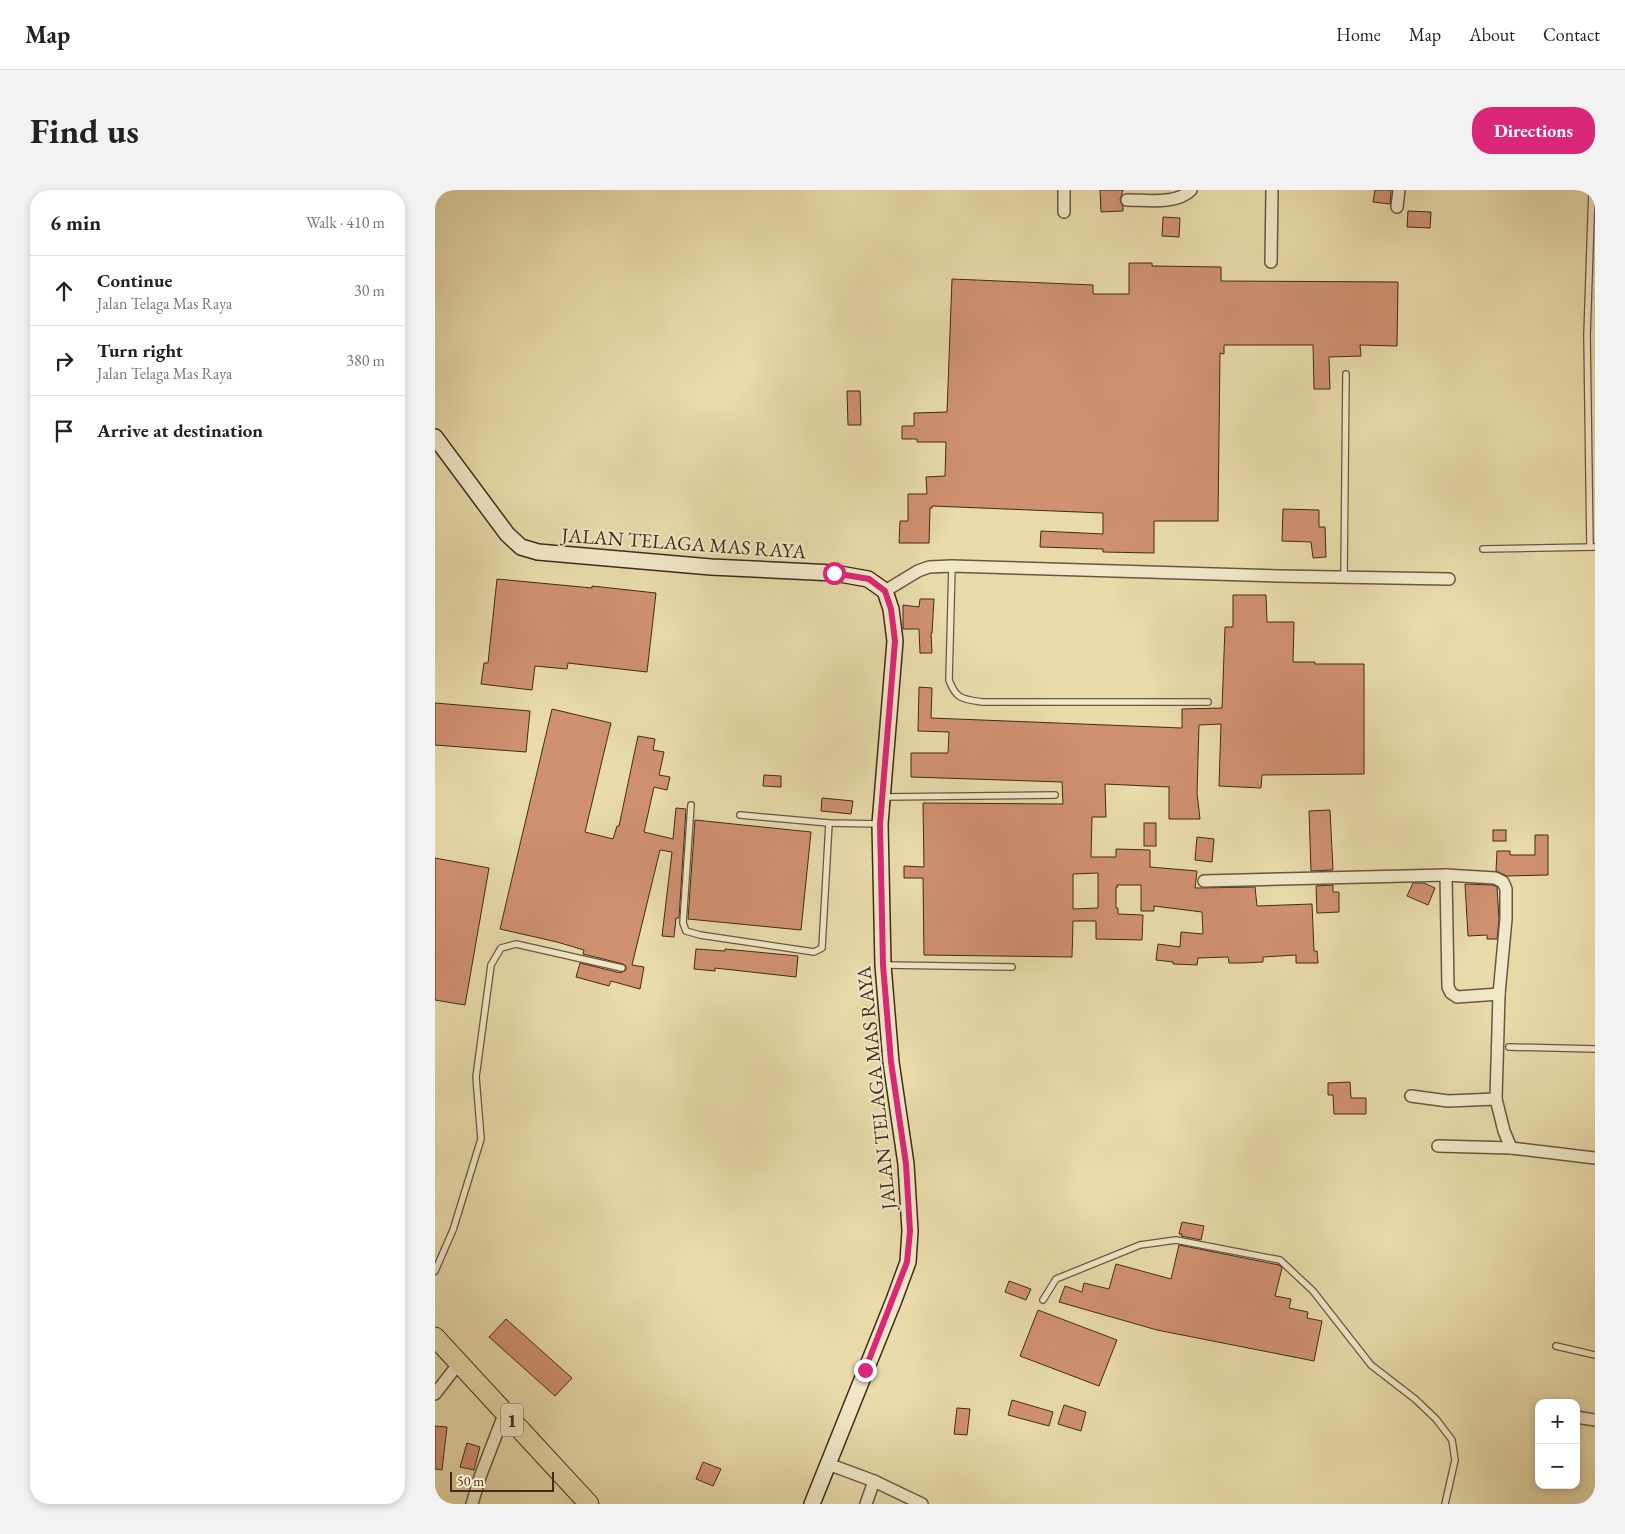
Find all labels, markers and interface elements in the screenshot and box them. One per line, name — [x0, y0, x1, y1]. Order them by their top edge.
text: Map — [25, 19, 70, 50]
text: Home — [1336, 23, 1381, 46]
text: Map — [1409, 23, 1441, 46]
text: About — [1469, 23, 1515, 46]
text: Contact — [1543, 23, 1600, 46]
button: Directions — [1472, 107, 1595, 154]
text: Find us — [30, 108, 139, 153]
text: 6 min — [50, 209, 101, 236]
text: Walk · 410 m — [306, 212, 385, 233]
text: Continue — [97, 268, 172, 293]
icon: ahead — [50, 277, 78, 305]
text: 30 m — [354, 280, 385, 301]
text: Jalan Telaga Mas Raya — [97, 293, 232, 314]
text: Turn right — [97, 338, 183, 363]
icon: right — [50, 347, 78, 375]
text: 380 m — [346, 350, 385, 371]
text: Jalan Telaga Mas Raya — [97, 363, 232, 384]
icon: arrive — [50, 417, 78, 445]
text: Arrive at destination — [97, 418, 263, 443]
street label: JALAN TELAGA MAS RAYA — [559, 521, 807, 565]
route start — [823, 562, 846, 585]
street label: JALAN TELAGA MAS RAYA — [850, 965, 902, 1213]
route end — [854, 1359, 877, 1382]
map controls — [1535, 1399, 1580, 1489]
button: + — [1535, 1399, 1580, 1444]
road number: 1 — [501, 1404, 523, 1436]
button: − — [1535, 1444, 1580, 1489]
scale bar — [450, 1469, 554, 1492]
text: 50 m — [457, 1472, 484, 1490]

